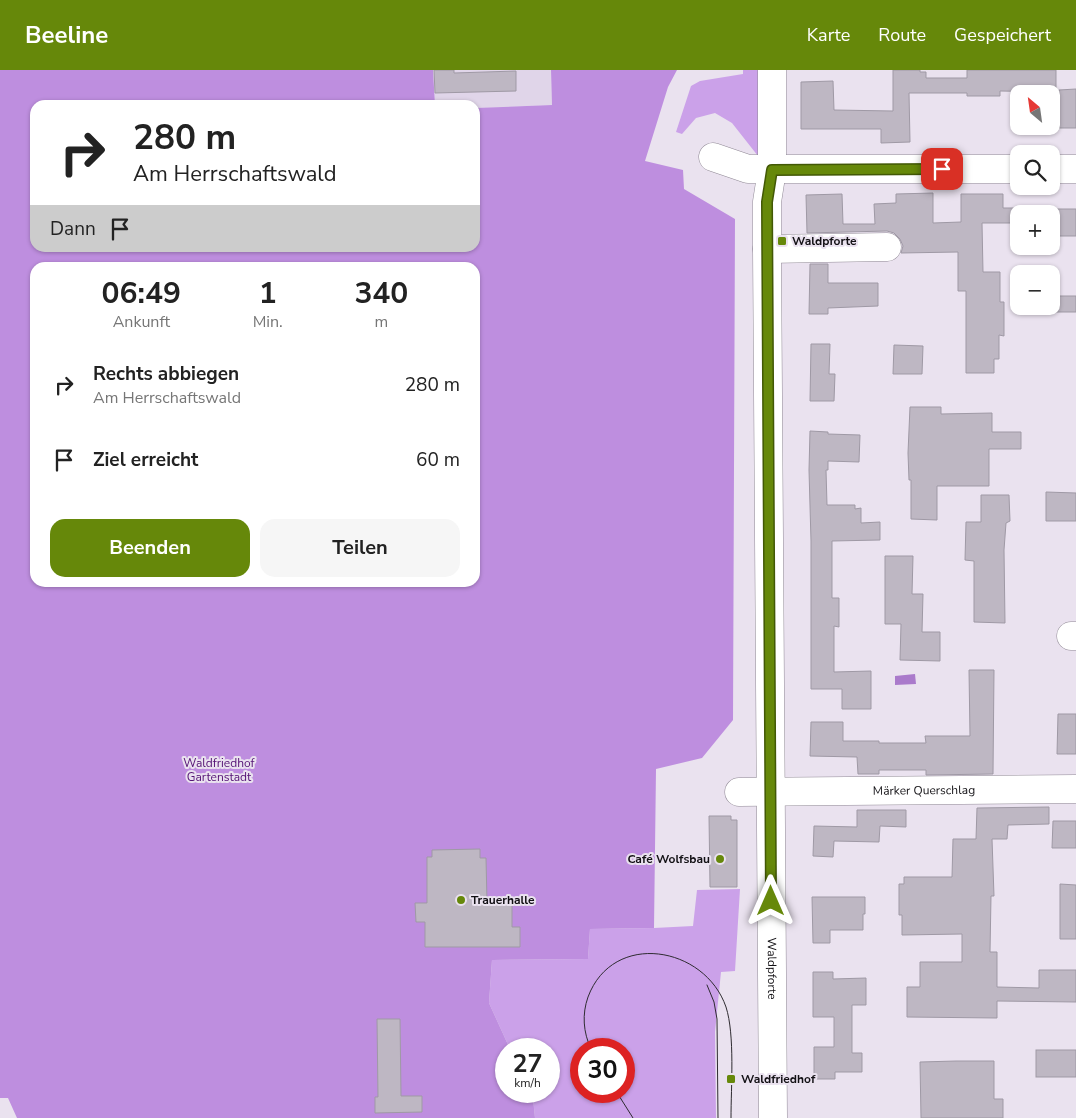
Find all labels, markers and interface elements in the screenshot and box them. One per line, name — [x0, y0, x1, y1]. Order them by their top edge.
text: Beeline — [25, 19, 108, 51]
text: Karte — [807, 23, 850, 47]
text: Route — [878, 23, 926, 47]
text: Gespeichert — [954, 23, 1051, 47]
north arrow — [1010, 85, 1060, 135]
map controls — [1010, 85, 1060, 315]
text: 280 m — [133, 114, 236, 161]
icon: right — [50, 120, 115, 185]
button: search — [1010, 145, 1060, 195]
pin — [921, 148, 963, 190]
icon: arrive — [928, 155, 956, 183]
text: Am Herrschaftswald — [133, 159, 337, 189]
button: + — [1010, 205, 1060, 255]
icon: arrive — [106, 215, 134, 243]
text: Dann — [50, 216, 96, 242]
place label: Waldpforte — [792, 233, 857, 249]
marker: Waldpforte — [776, 235, 788, 247]
button: − — [1010, 265, 1060, 315]
text: 06:49 — [102, 273, 181, 314]
text: 1 — [259, 273, 277, 314]
text: 340 — [354, 273, 408, 314]
text: Ankunft — [113, 311, 170, 333]
text: Min. — [253, 311, 283, 333]
text: m — [375, 311, 388, 333]
text: Rechts abbiegen — [93, 361, 239, 387]
icon: right — [50, 371, 78, 399]
text: 280 m — [405, 372, 460, 398]
text: Am Herrschaftswald — [93, 387, 241, 409]
icon: arrive — [50, 446, 78, 474]
text: Ziel erreicht — [93, 447, 198, 473]
text: 60 m — [416, 447, 460, 473]
button: Beenden — [50, 519, 250, 577]
button: Teilen — [260, 519, 460, 577]
park label: Waldfriedhof Gartenstadt — [183, 755, 256, 785]
street label: Märker Querschlag — [873, 782, 975, 799]
place label: Café Wolfsbau — [627, 851, 710, 867]
marker: Café Wolfsbau — [714, 853, 726, 865]
position arrow — [744, 874, 796, 926]
place label: Trauerhalle — [471, 892, 535, 908]
marker: Trauerhalle — [455, 894, 467, 906]
street label: Waldpforte — [764, 938, 780, 1000]
speed limit sign: 30 — [570, 1038, 635, 1103]
text: 27 — [512, 1047, 543, 1081]
place label: Waldfriedhof — [741, 1071, 816, 1087]
marker: Waldfriedhof — [725, 1073, 737, 1085]
text: km/h — [514, 1075, 541, 1091]

